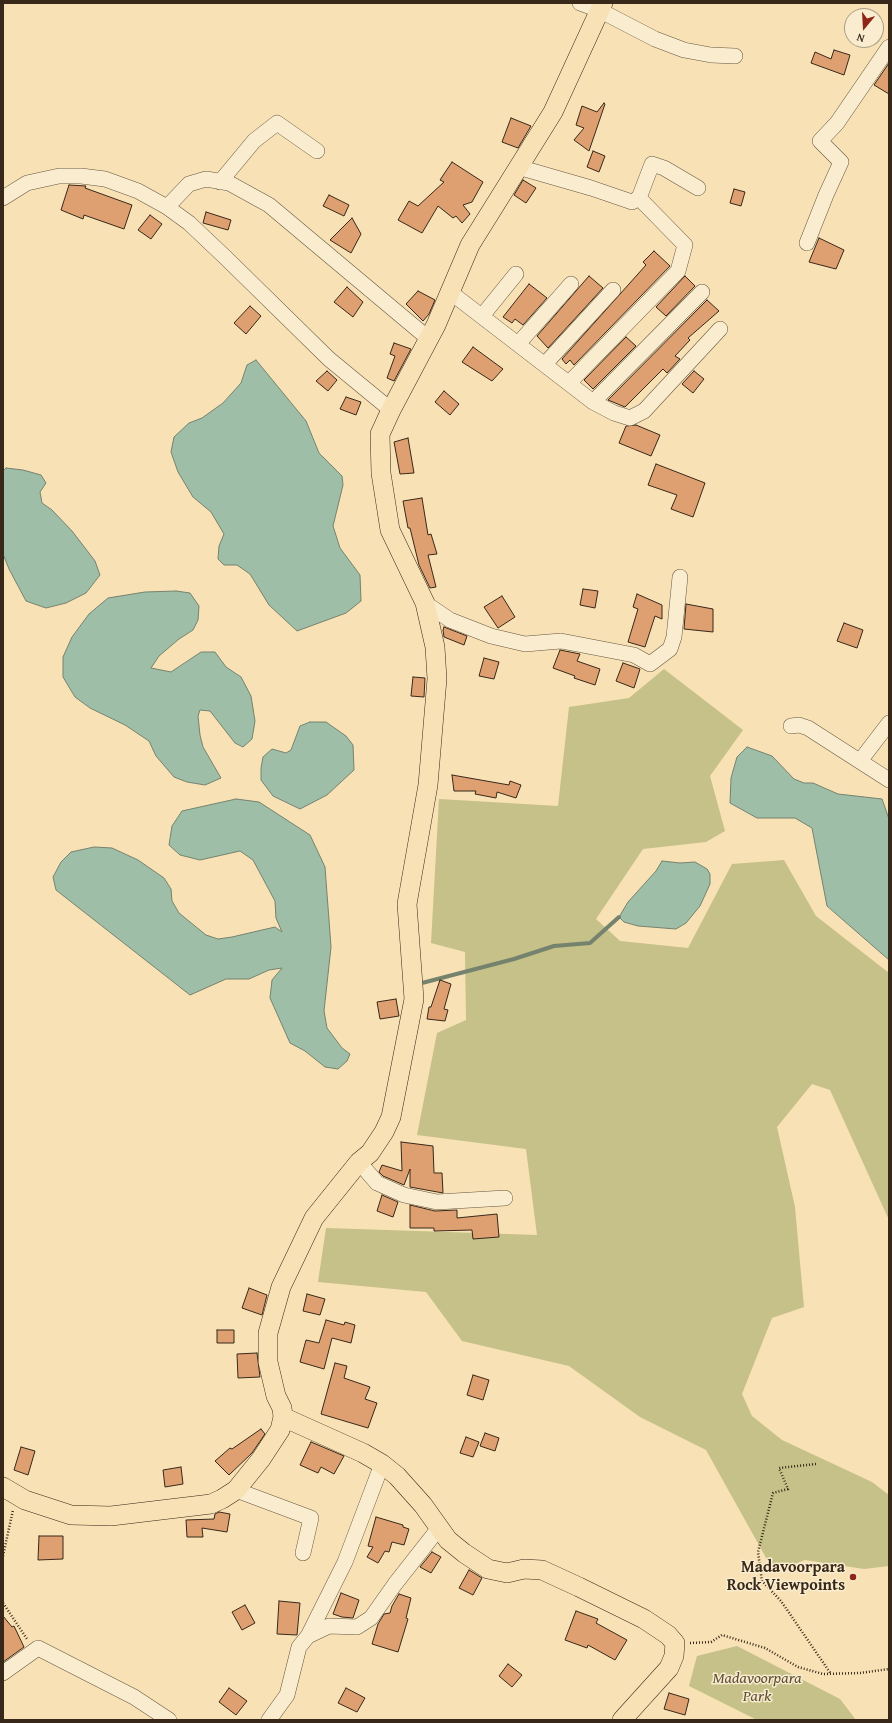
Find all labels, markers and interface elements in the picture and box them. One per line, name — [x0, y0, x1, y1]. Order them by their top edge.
north arrow — [844, 8, 884, 48]
text: N — [855, 30, 867, 47]
place label: Madavoorpara Rock Viewpoints — [727, 1558, 845, 1596]
marker: Madavoorpara Rock Viewpoints — [848, 1572, 858, 1582]
park label: Madavoorpara Park — [712, 1669, 802, 1707]

